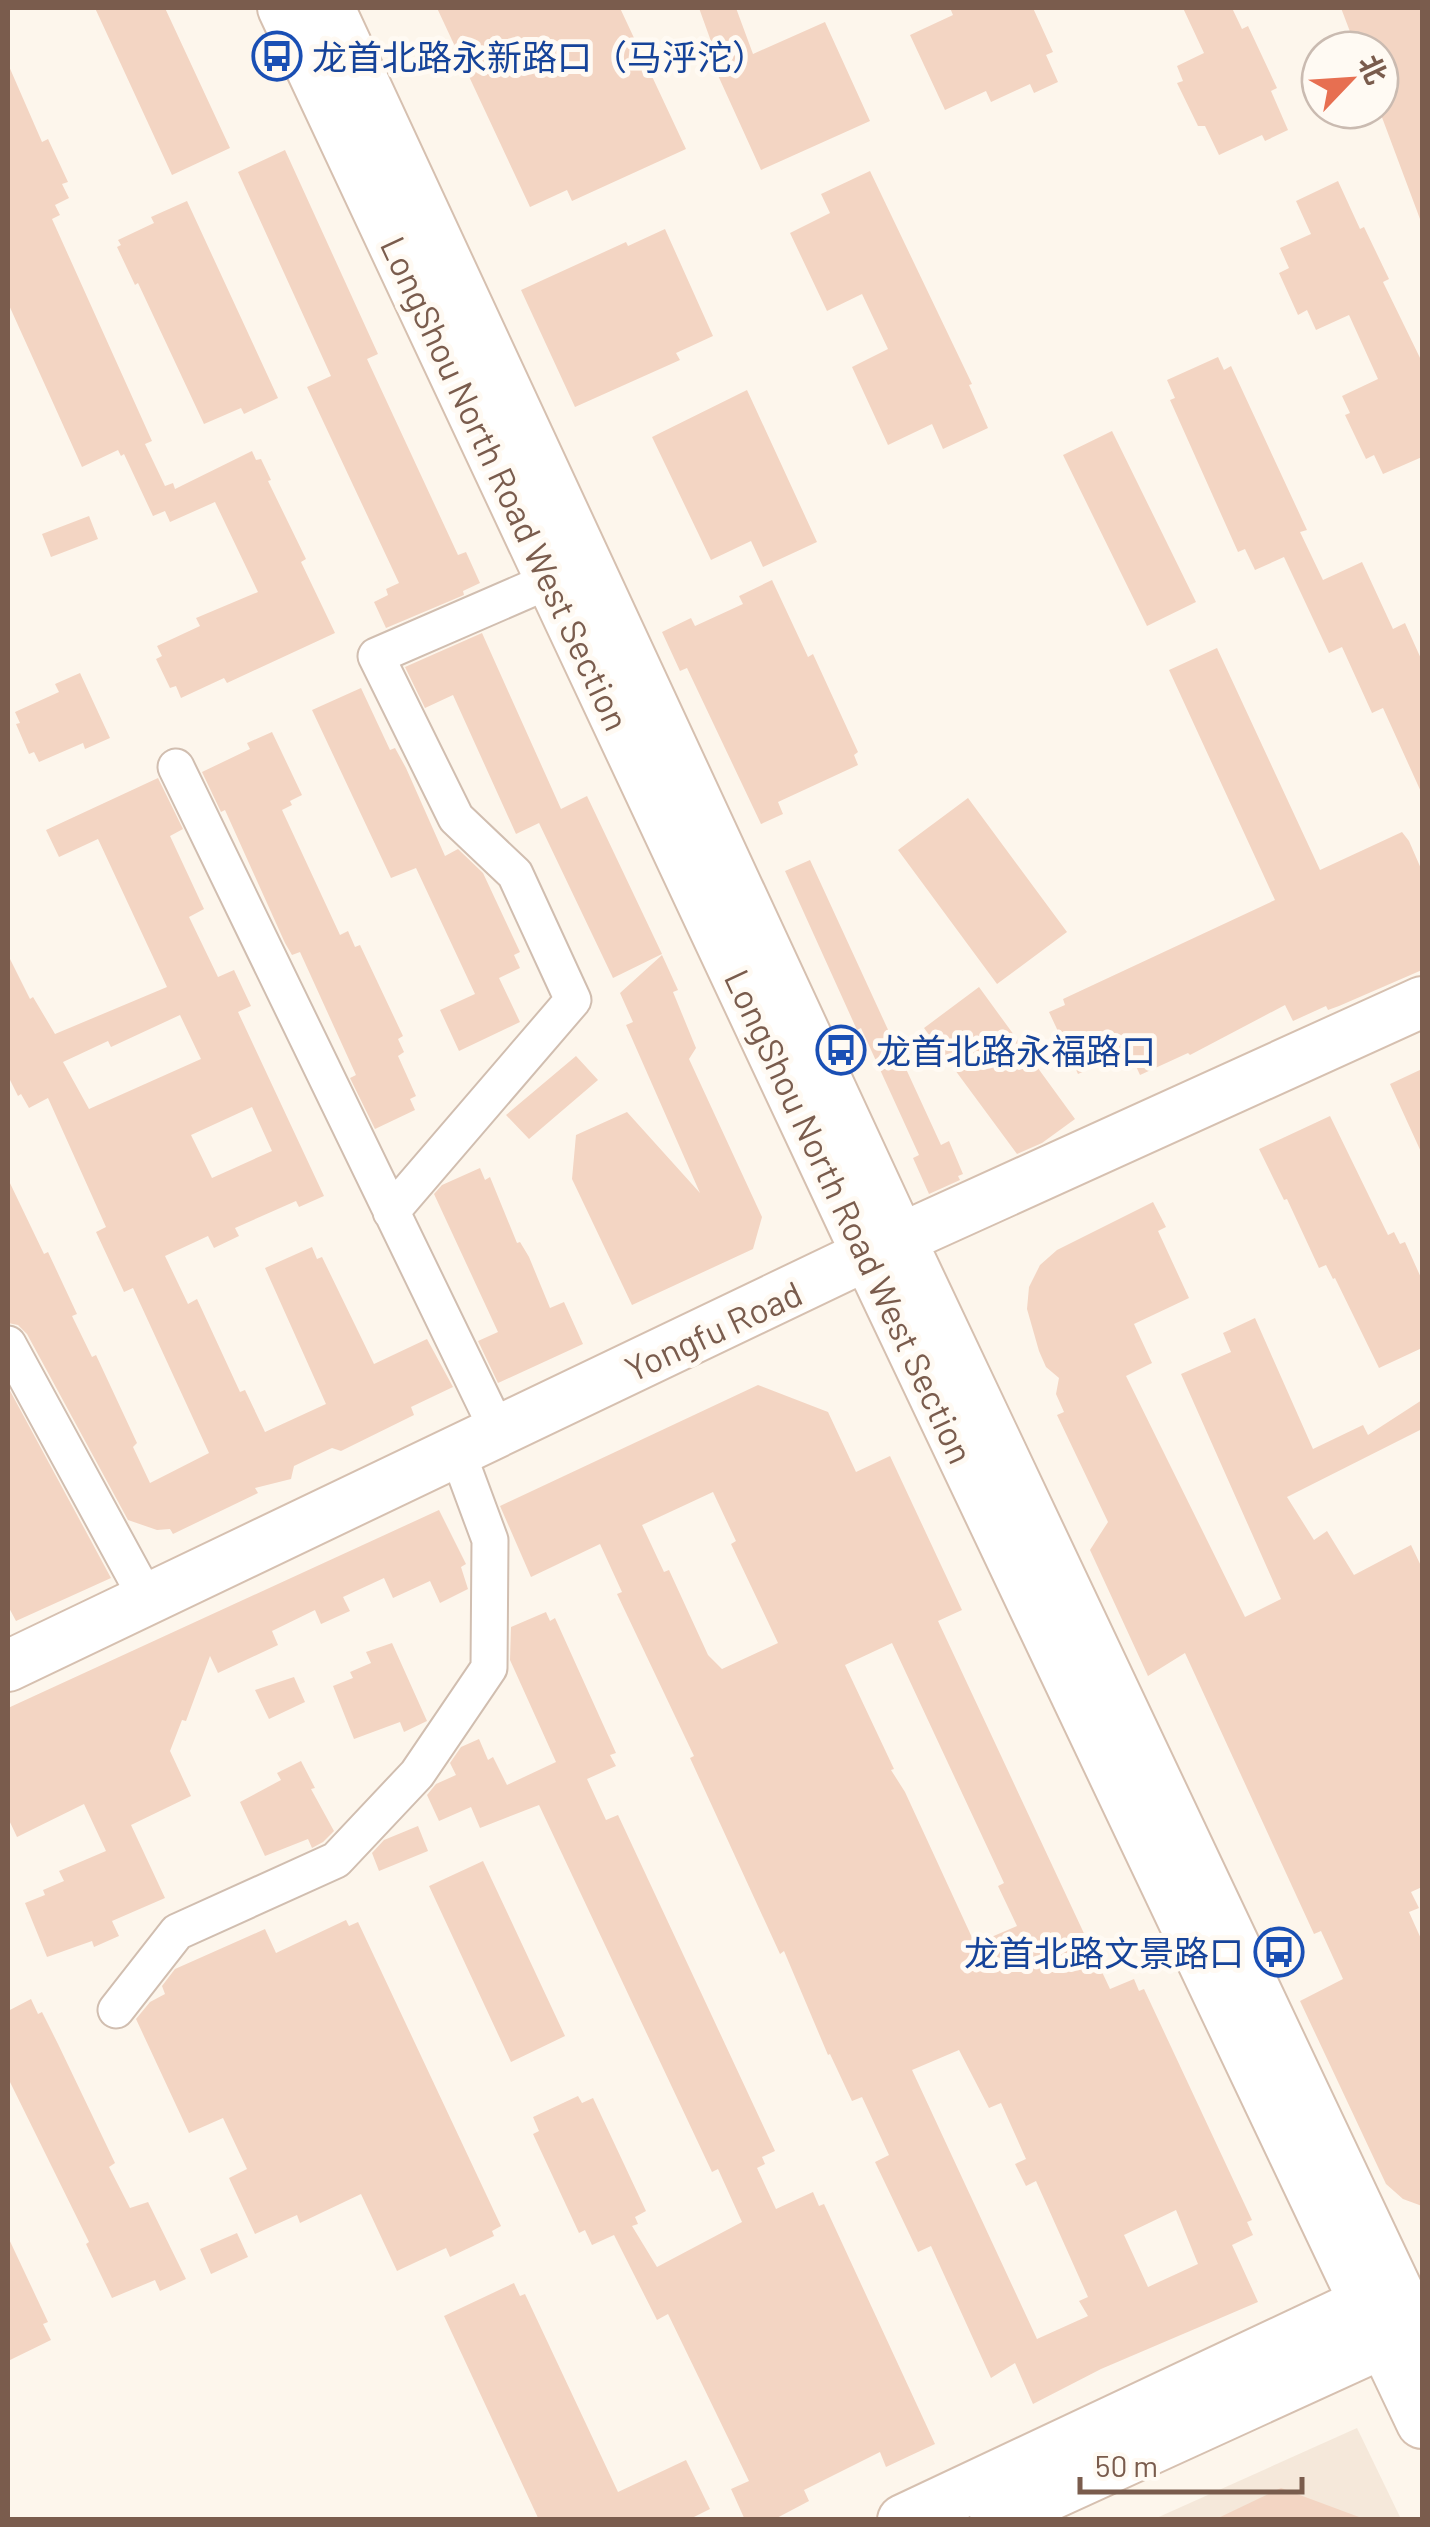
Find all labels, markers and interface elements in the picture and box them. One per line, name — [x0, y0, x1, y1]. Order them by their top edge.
bus stop icon: 龙首北路永新路口（马泘沱） — [251, 30, 303, 82]
north arrow — [1300, 30, 1400, 130]
place label: 龙首北路永新路口（马泘沱） — [312, 35, 767, 77]
text: 北 — [1352, 49, 1395, 89]
street label: LongShou North Road West Section — [373, 229, 639, 737]
street label: LongShou North Road West Section — [717, 962, 983, 1470]
bus stop icon: 龙首北路永福路口 — [815, 1024, 867, 1076]
place label: 龙首北路永福路口 — [876, 1029, 1156, 1071]
street label: Yongfu Road — [618, 1271, 808, 1389]
bus stop icon: 龙首北路文景路口 — [1253, 1926, 1305, 1978]
place label: 龙首北路文景路口 — [964, 1931, 1244, 1973]
scale bar — [1080, 2432, 1302, 2494]
text: 50 m — [1095, 2447, 1158, 2483]

